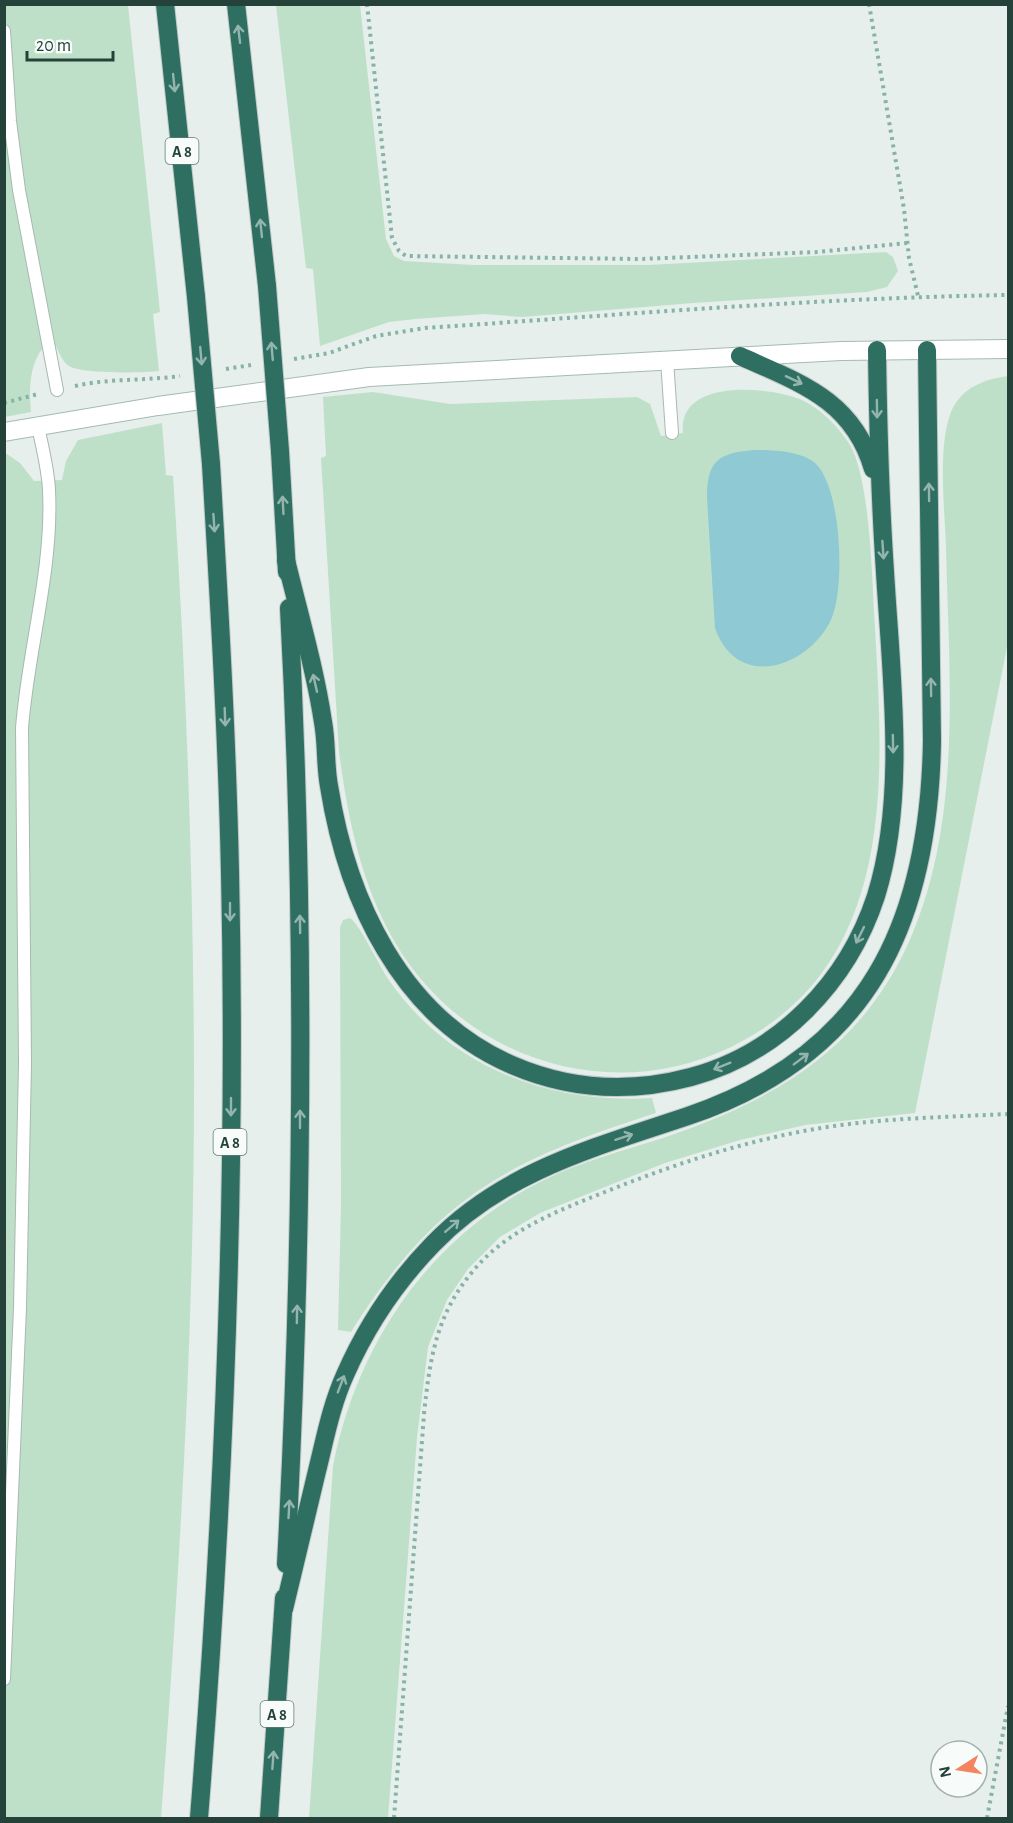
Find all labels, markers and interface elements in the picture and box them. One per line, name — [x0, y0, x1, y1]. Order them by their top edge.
scale bar — [27, 24, 112, 62]
one-way arrow — [234, 24, 245, 44]
text: 20 m — [36, 37, 71, 55]
one-way arrow — [169, 73, 180, 93]
road number: A 8 — [166, 138, 198, 164]
one-way arrow — [255, 218, 266, 238]
one-way arrow — [266, 341, 277, 361]
one-way arrow — [196, 345, 207, 365]
one-way arrow — [784, 375, 802, 387]
one-way arrow — [872, 398, 883, 418]
one-way arrow — [923, 483, 935, 503]
one-way arrow — [278, 496, 289, 516]
one-way arrow — [209, 512, 220, 532]
one-way arrow — [878, 539, 889, 559]
one-way arrow — [308, 673, 320, 692]
one-way arrow — [925, 678, 937, 698]
one-way arrow — [219, 707, 230, 727]
one-way arrow — [887, 734, 899, 754]
one-way arrow — [224, 902, 236, 922]
one-way arrow — [294, 914, 306, 934]
one-way arrow — [854, 925, 866, 943]
one-way arrow — [793, 1052, 809, 1065]
one-way arrow — [713, 1061, 732, 1072]
one-way arrow — [225, 1097, 236, 1117]
one-way arrow — [294, 1109, 306, 1129]
road number: A 8 — [214, 1129, 246, 1155]
one-way arrow — [614, 1131, 633, 1142]
one-way arrow — [444, 1219, 459, 1233]
one-way arrow — [291, 1304, 303, 1324]
one-way arrow — [337, 1375, 348, 1394]
one-way arrow — [284, 1499, 295, 1519]
road number: A 8 — [260, 1701, 294, 1727]
north arrow — [929, 1739, 989, 1799]
one-way arrow — [268, 1751, 279, 1771]
text: N — [936, 1765, 954, 1779]

